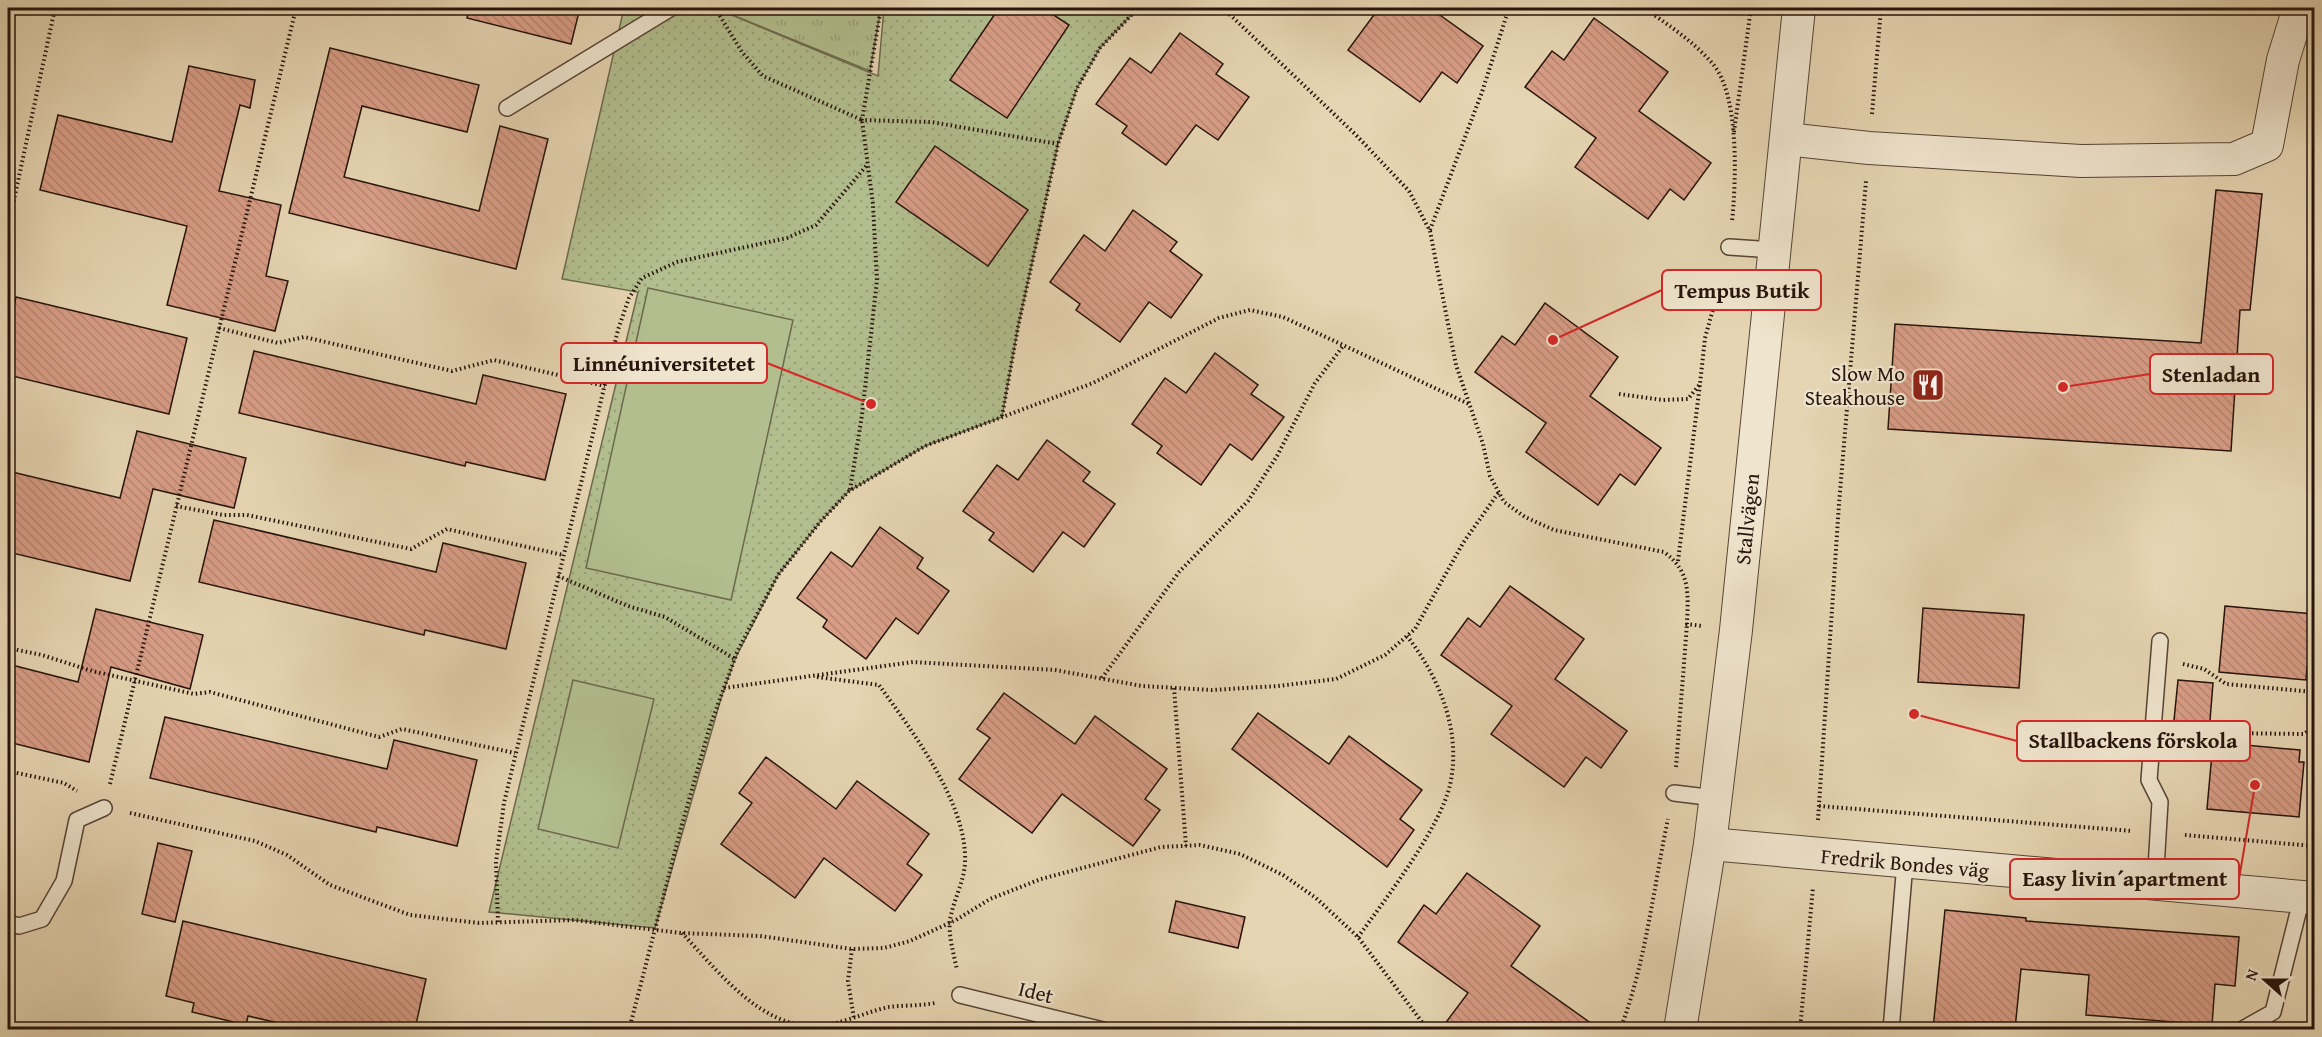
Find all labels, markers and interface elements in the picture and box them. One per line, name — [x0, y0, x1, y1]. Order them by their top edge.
callout: Tempus Butik — [1662, 270, 1821, 310]
text: Tempus Butik — [1674, 274, 1810, 306]
callout: Linnéuniversitetet — [561, 343, 767, 383]
text: Linnéuniversitetet — [573, 347, 756, 379]
callout: Stenladan — [2150, 354, 2273, 394]
place label: Slow Mo Steakhouse — [1805, 358, 1905, 413]
text: Stenladan — [2162, 358, 2260, 390]
restaurant icon: Slow Mo Steakhouse — [1910, 367, 1946, 403]
street label: Stallvägen — [1727, 471, 1767, 566]
callout: Stallbackens förskola — [2017, 721, 2250, 761]
text: Stallbackens förskola — [2029, 724, 2238, 756]
street label: Fredrik Bondes väg — [1820, 840, 1991, 886]
callout: Easy livin´apartment — [2010, 859, 2239, 899]
text: Easy livin´apartment — [2023, 862, 2228, 894]
north arrow — [2235, 950, 2295, 1010]
text: N — [2238, 965, 2264, 984]
street label: Idet — [1015, 973, 1057, 1011]

